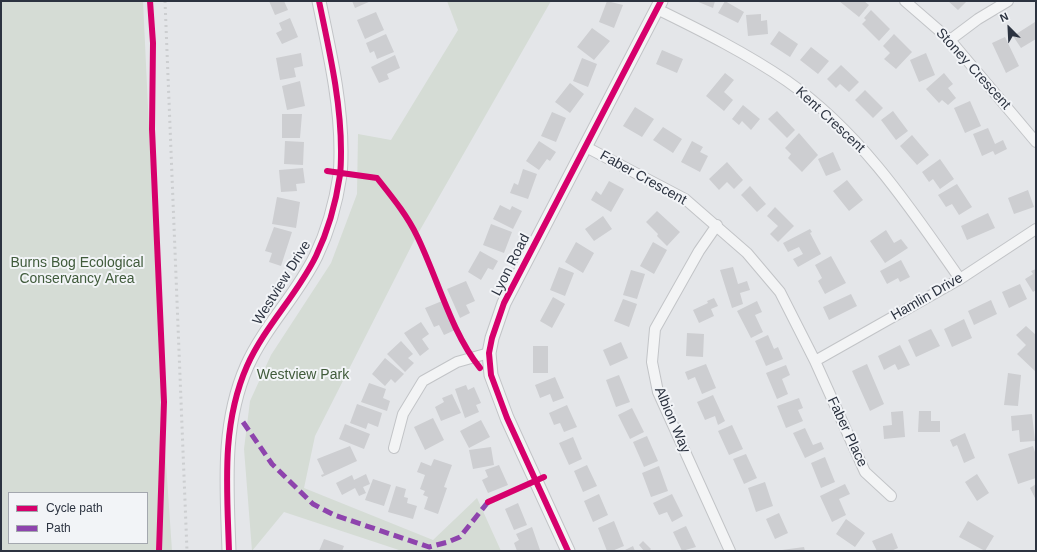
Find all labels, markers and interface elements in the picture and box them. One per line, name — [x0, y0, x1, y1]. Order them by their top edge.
north arrow — [989, 8, 1029, 48]
text: N — [998, 10, 1010, 24]
street label: Stoney Crescent — [932, 25, 1014, 113]
street label: Kent Crescent — [792, 84, 868, 156]
street label: Faber Crescent — [597, 147, 689, 209]
street label: Lyon Road — [488, 231, 534, 299]
street label: Westview Drive — [249, 238, 315, 328]
park label: Burns Bog Ecological Conservancy Area — [10, 255, 144, 288]
street label: Hamlin Drive — [888, 270, 966, 324]
park label: Westview Park — [257, 367, 349, 383]
street label: Albion Way — [651, 384, 693, 456]
street label: Faber Place — [823, 394, 871, 470]
legend — [8, 492, 148, 544]
text: Cycle path — [46, 501, 103, 515]
text: Path — [46, 521, 71, 535]

